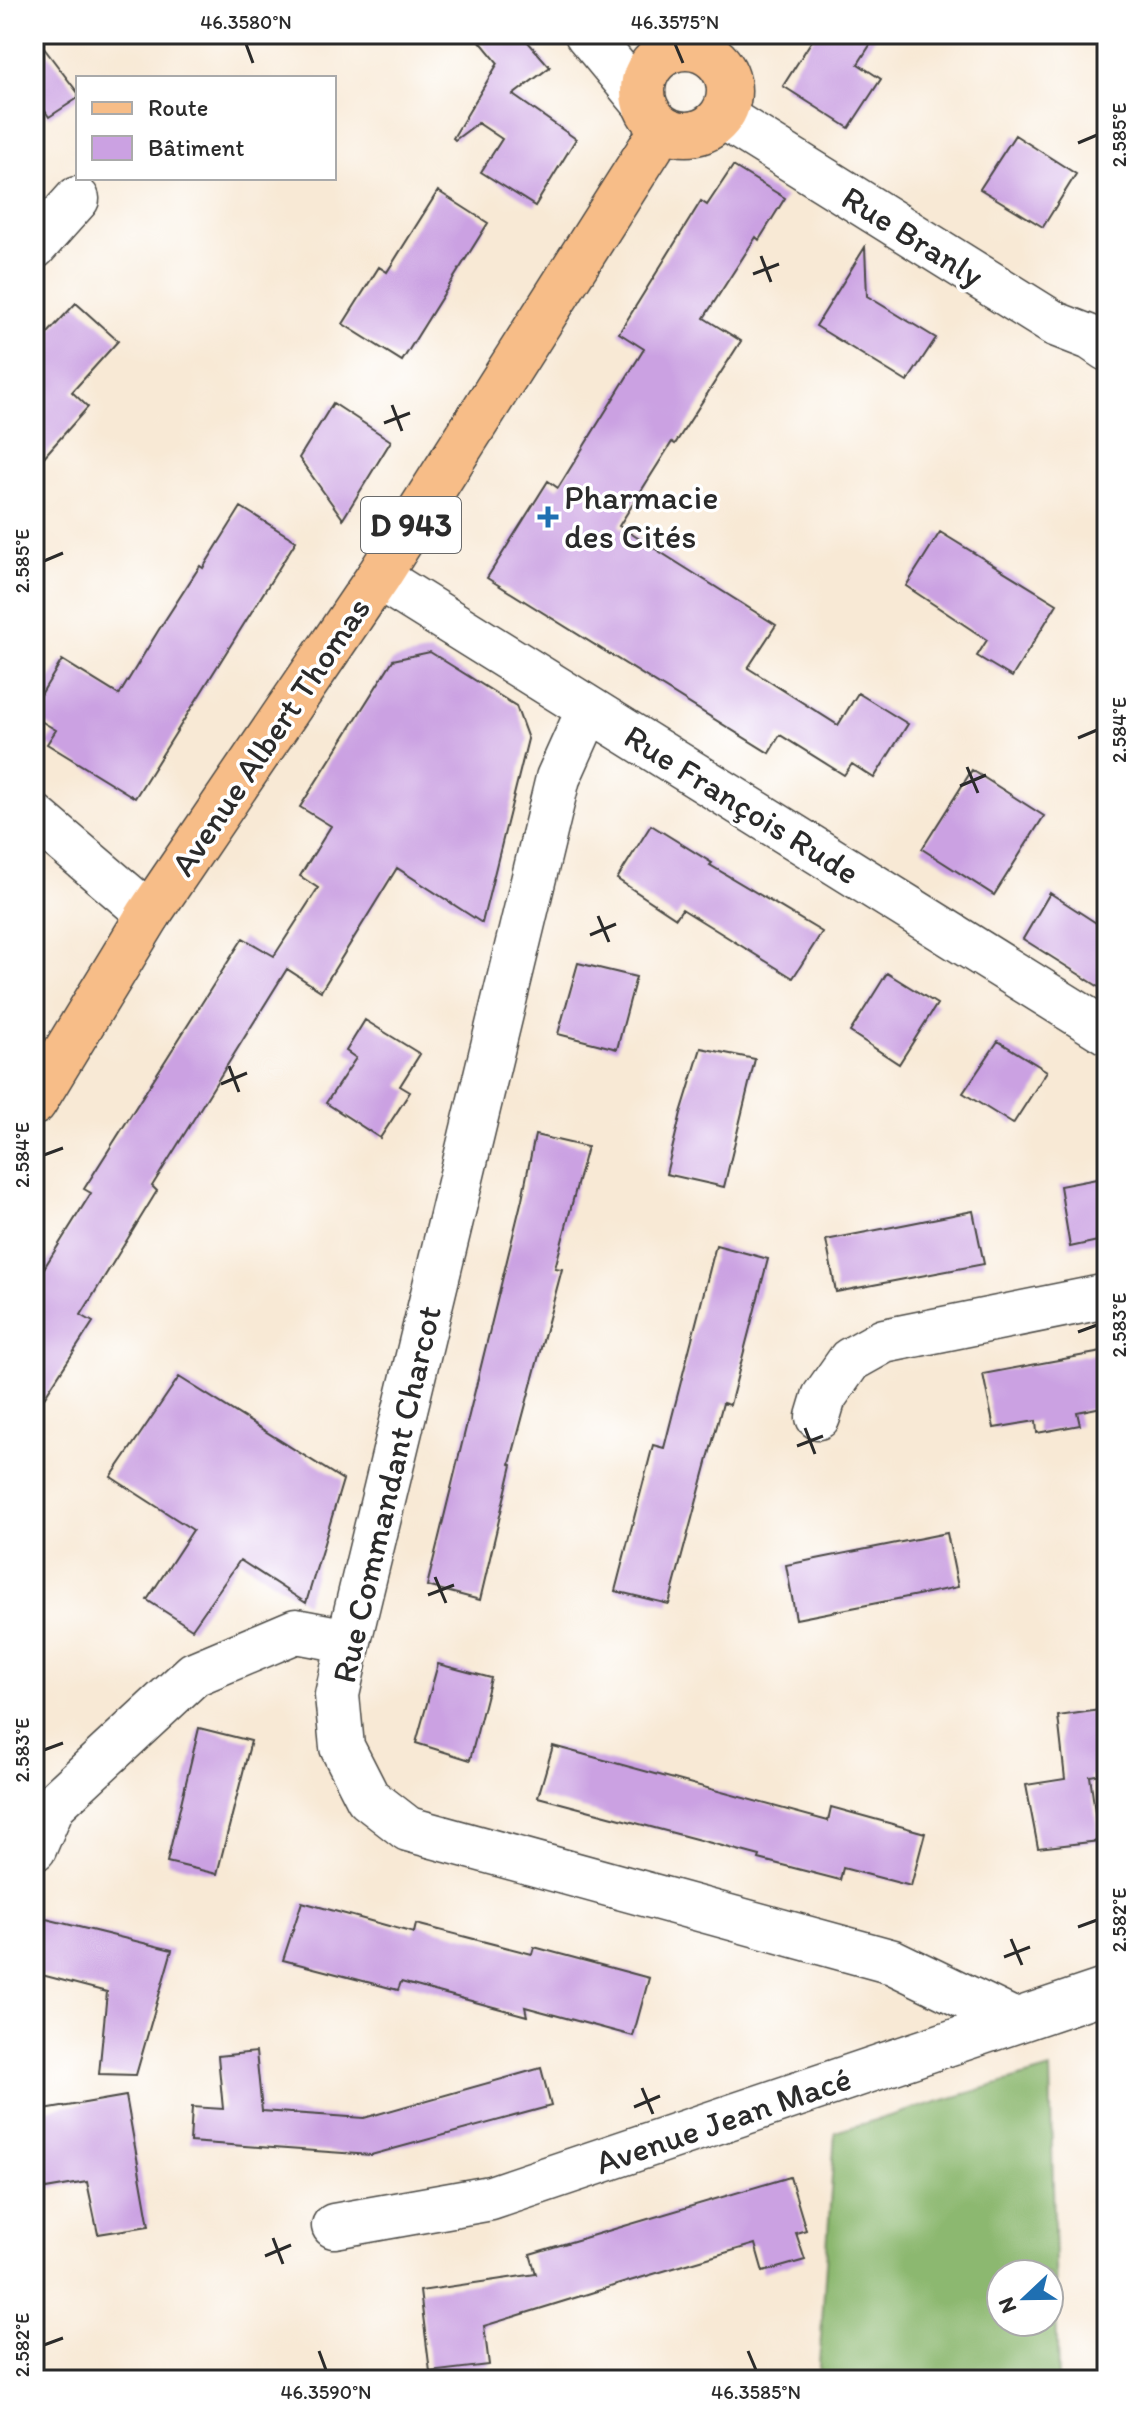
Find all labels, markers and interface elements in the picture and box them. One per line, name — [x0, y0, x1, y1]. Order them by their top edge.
text: 46.3580°N — [200, 10, 292, 34]
text: 46.3575°N — [631, 10, 719, 34]
legend — [76, 76, 336, 180]
text: Route — [148, 93, 208, 122]
text: 2.585°E — [1107, 103, 1131, 167]
text: Bâtiment — [148, 133, 244, 162]
street label: Rue Branly — [834, 177, 991, 296]
place label: Pharmacie des Cités — [564, 477, 718, 557]
road number: D 943 — [361, 497, 461, 553]
marker: Pharmacie des Cités — [539, 508, 557, 526]
text: 2.585°E — [10, 529, 34, 593]
street label: Avenue Albert Thomas — [162, 589, 379, 883]
text: 2.584°E — [1107, 697, 1131, 763]
street label: Rue François Rude — [617, 716, 867, 893]
text: 2.584°E — [10, 1122, 34, 1188]
text: 2.583°E — [1107, 1293, 1131, 1357]
street label: Rue Commandant Charcot — [323, 1302, 450, 1687]
text: 2.583°E — [10, 1718, 34, 1782]
text: 2.582°E — [1107, 1888, 1131, 1952]
street label: Avenue Jean Macé — [590, 2058, 856, 2183]
north arrow — [985, 2258, 1065, 2338]
text: N — [992, 2293, 1022, 2317]
text: 2.582°E — [10, 2313, 34, 2377]
text: 46.3590°N — [280, 2380, 372, 2404]
text: 46.3585°N — [711, 2380, 801, 2404]

